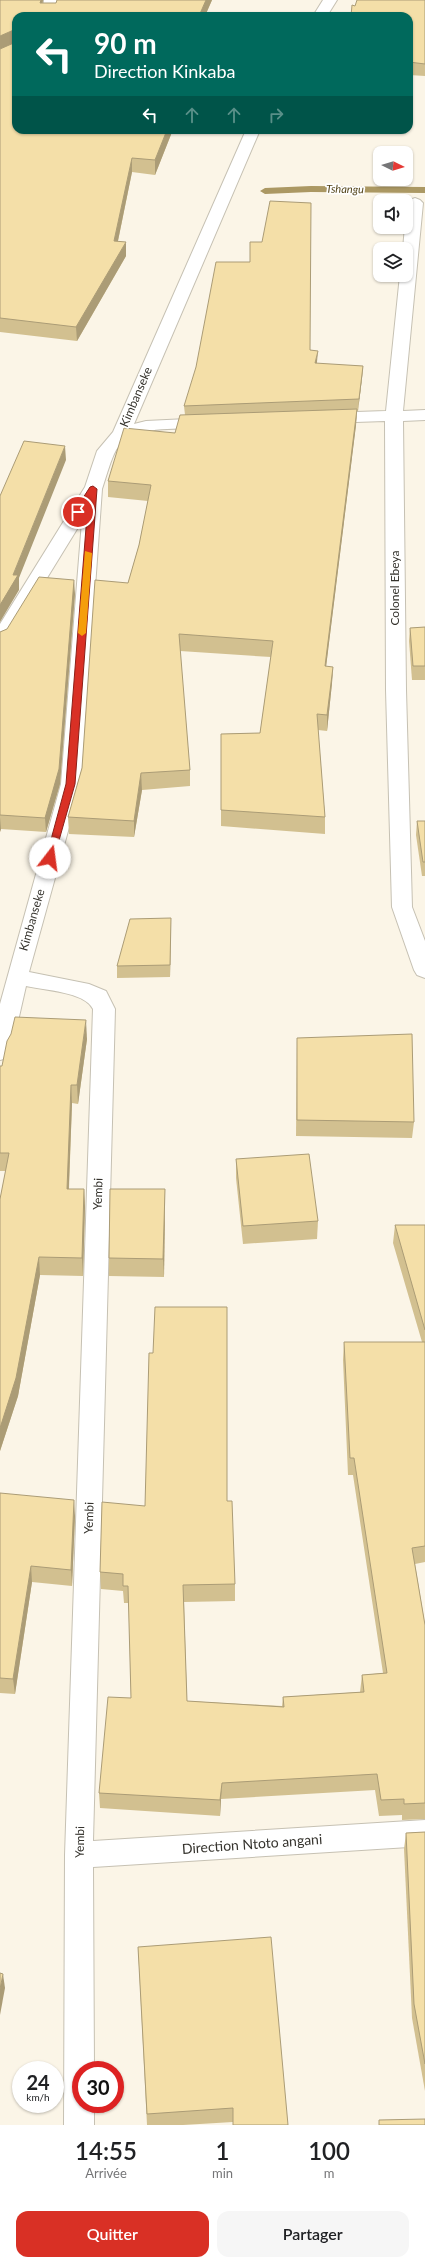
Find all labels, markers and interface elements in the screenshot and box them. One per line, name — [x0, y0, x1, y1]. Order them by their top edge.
text: 90 m — [94, 26, 157, 60]
icon: left — [28, 28, 80, 80]
text: Direction Kinkaba — [94, 60, 235, 82]
icon: left — [139, 104, 161, 126]
icon: ahead — [181, 104, 203, 126]
icon: ahead — [223, 104, 245, 126]
icon: right — [265, 104, 287, 126]
north arrow — [373, 146, 413, 186]
map controls — [373, 146, 413, 282]
water label: Tshangu — [326, 182, 364, 195]
button: sound — [373, 194, 413, 234]
button: layers — [373, 242, 413, 282]
street label: Kimbanseke — [116, 365, 155, 429]
pin — [61, 495, 95, 529]
icon: arrive — [67, 501, 89, 523]
street label: Colonel Ebeya — [387, 550, 402, 626]
position arrow — [29, 837, 71, 879]
street label: Kimbanseke — [16, 887, 48, 953]
street label: Yembi — [89, 1178, 106, 1210]
street label: Yembi — [80, 1502, 97, 1534]
street label: Yembi — [72, 1826, 87, 1858]
street label: Direction Ntoto angani — [181, 1830, 323, 1857]
speed limit sign: 30 — [72, 2061, 124, 2113]
text: 24 — [26, 2070, 50, 2094]
text: km/h — [26, 2091, 50, 2103]
text: 14:55 — [75, 2136, 137, 2165]
text: 1 — [216, 2136, 229, 2165]
text: 100 — [308, 2136, 350, 2165]
text: Arrivée — [85, 2165, 127, 2181]
text: min — [212, 2165, 233, 2181]
text: m — [324, 2165, 334, 2181]
button: Quitter — [16, 2211, 209, 2257]
button: Partager — [217, 2211, 409, 2257]

